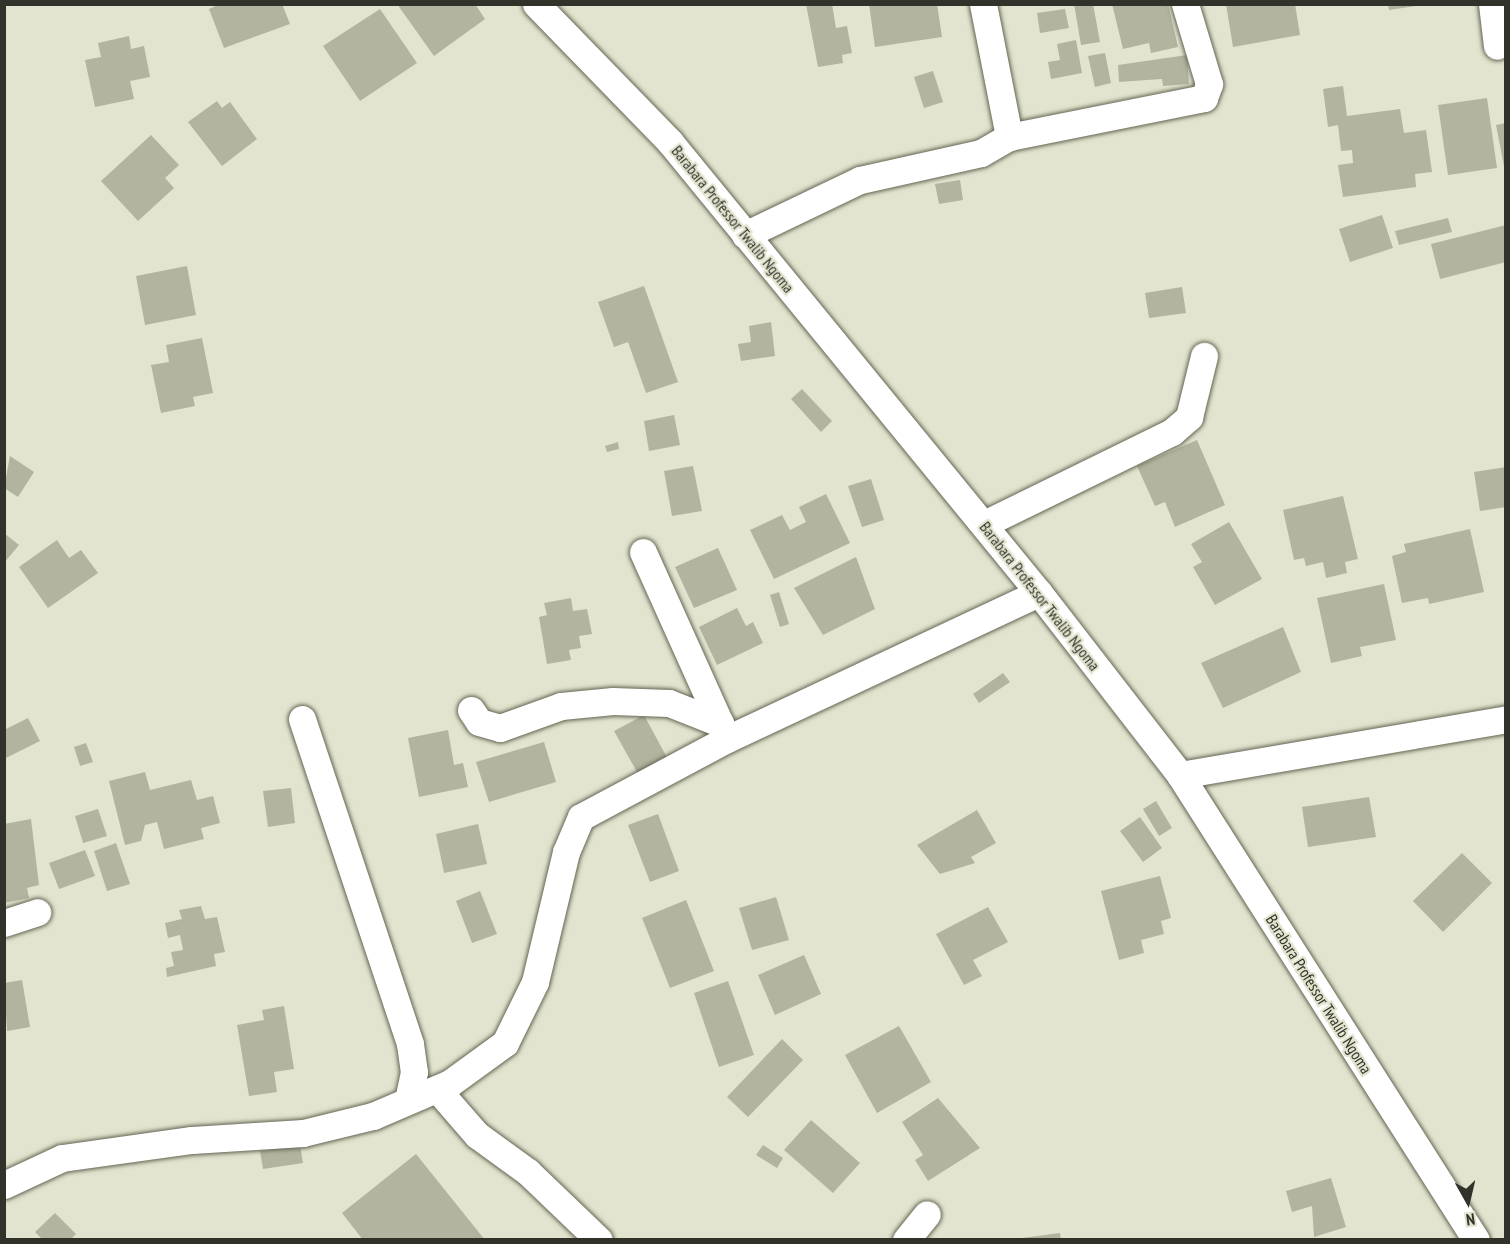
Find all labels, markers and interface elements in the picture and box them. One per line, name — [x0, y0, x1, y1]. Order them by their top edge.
street label: Barabara Professor Twalib Ngoma — [668, 141, 798, 297]
street label: Barabara Professor Twalib Ngoma — [976, 517, 1104, 675]
street label: Barabara Professor Twalib Ngoma — [1262, 911, 1376, 1077]
north arrow — [1438, 1172, 1498, 1232]
text: N — [1465, 1209, 1476, 1230]

